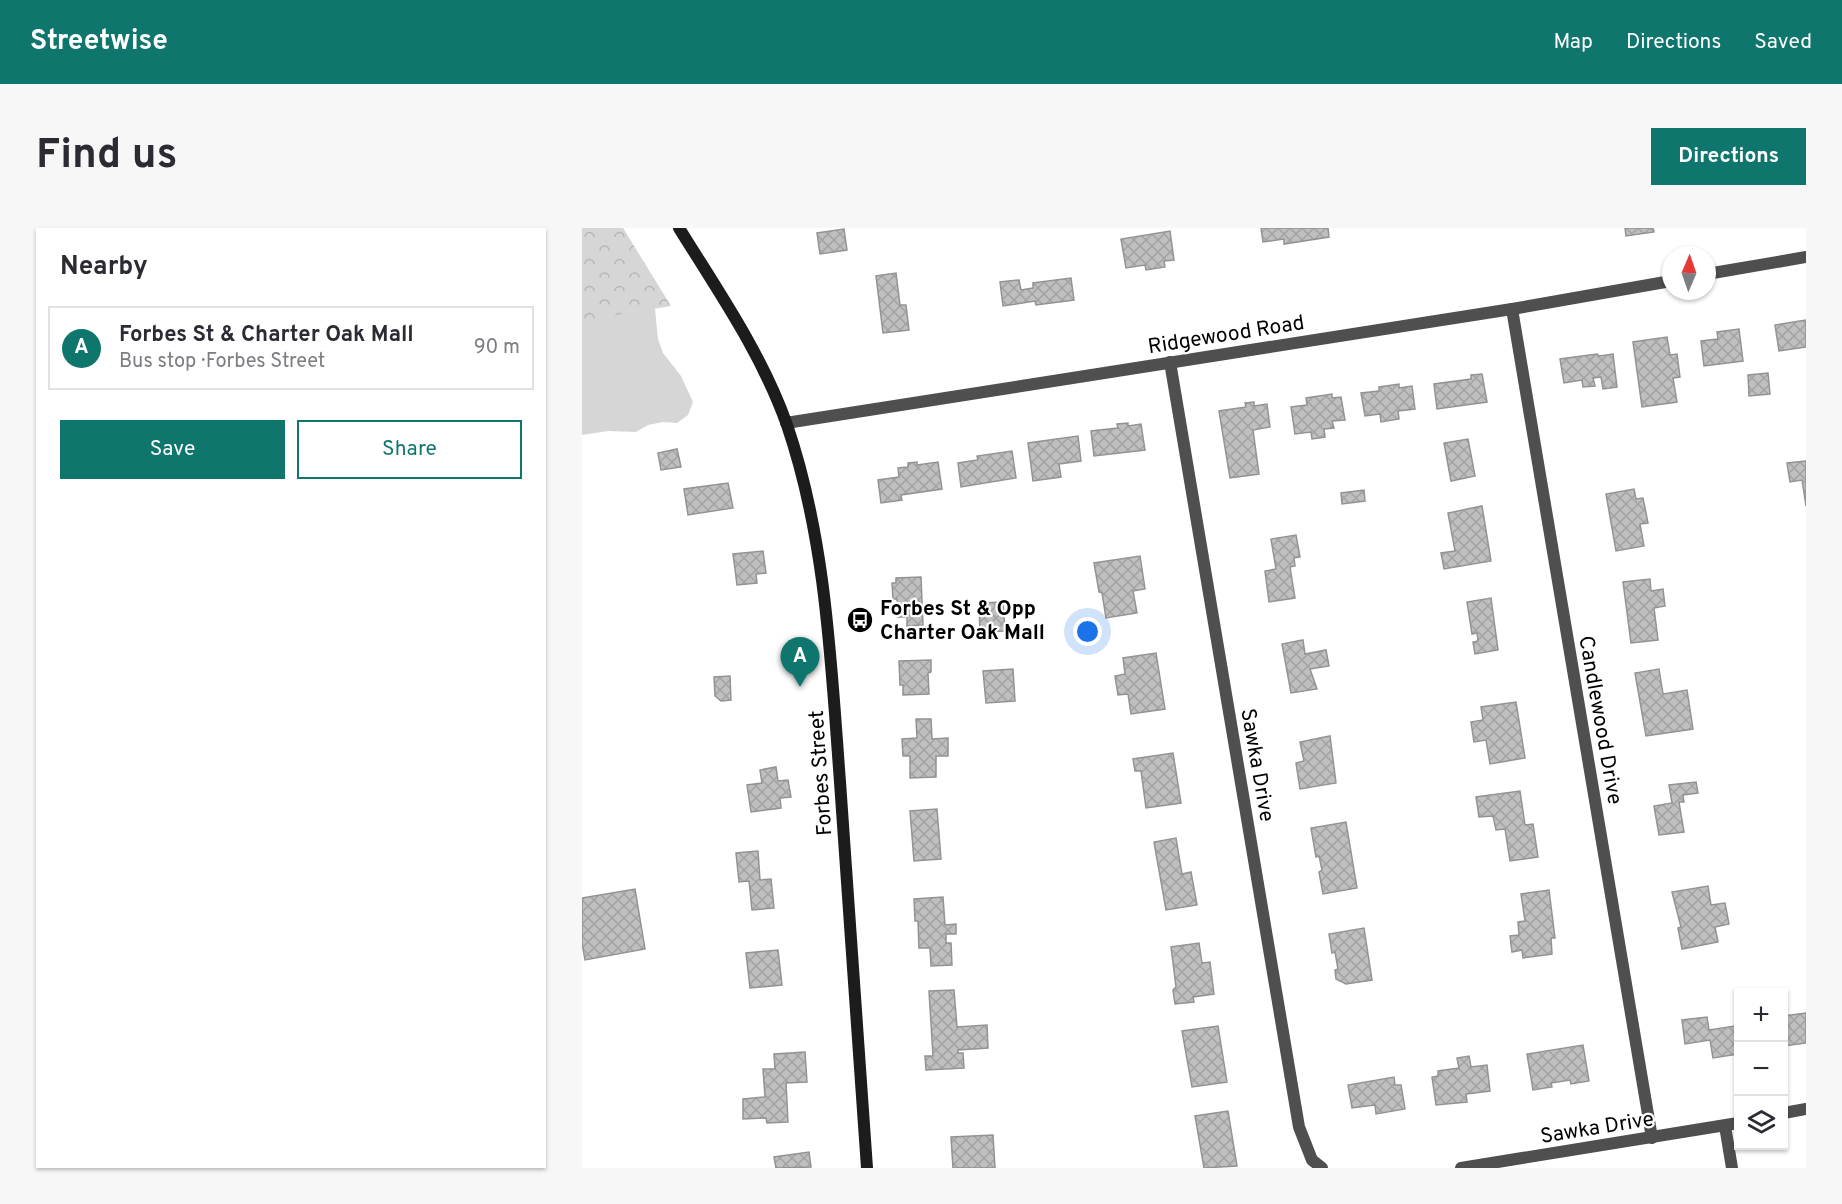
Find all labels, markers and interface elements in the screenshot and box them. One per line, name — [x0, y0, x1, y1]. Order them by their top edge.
text: Streetwise — [30, 24, 168, 60]
text: Map — [1553, 29, 1593, 56]
text: Directions — [1626, 29, 1721, 56]
text: Saved — [1754, 29, 1812, 56]
button: Directions — [1651, 128, 1806, 185]
text: Find us — [36, 130, 177, 183]
north arrow — [1662, 246, 1716, 300]
text: Nearby — [60, 251, 148, 284]
street label: Ridgewood Road — [1146, 310, 1306, 361]
text: Forbes St & Charter Oak Mall — [119, 322, 414, 349]
text: A — [74, 335, 89, 361]
text: 90 m — [474, 335, 520, 361]
text: Bus stop · Forbes Street — [119, 349, 325, 375]
button: Save — [60, 420, 285, 479]
button: Share — [297, 420, 522, 479]
place label: Forbes St & Opp Charter Oak Mall — [880, 596, 1045, 647]
bus stop icon: Forbes St & Opp Charter Oak Mall — [845, 605, 875, 635]
your location — [1073, 617, 1102, 646]
street label: Candlewood Drive — [1571, 634, 1628, 807]
pin: A — [780, 638, 820, 687]
street label: Sawka Drive — [1233, 706, 1280, 824]
street label: Forbes Street — [804, 709, 839, 836]
map controls — [1734, 988, 1788, 1150]
button: + — [1734, 988, 1788, 1042]
button: − — [1734, 1042, 1788, 1096]
button: layers — [1734, 1096, 1788, 1150]
street label: Sawka Drive — [1538, 1106, 1656, 1151]

